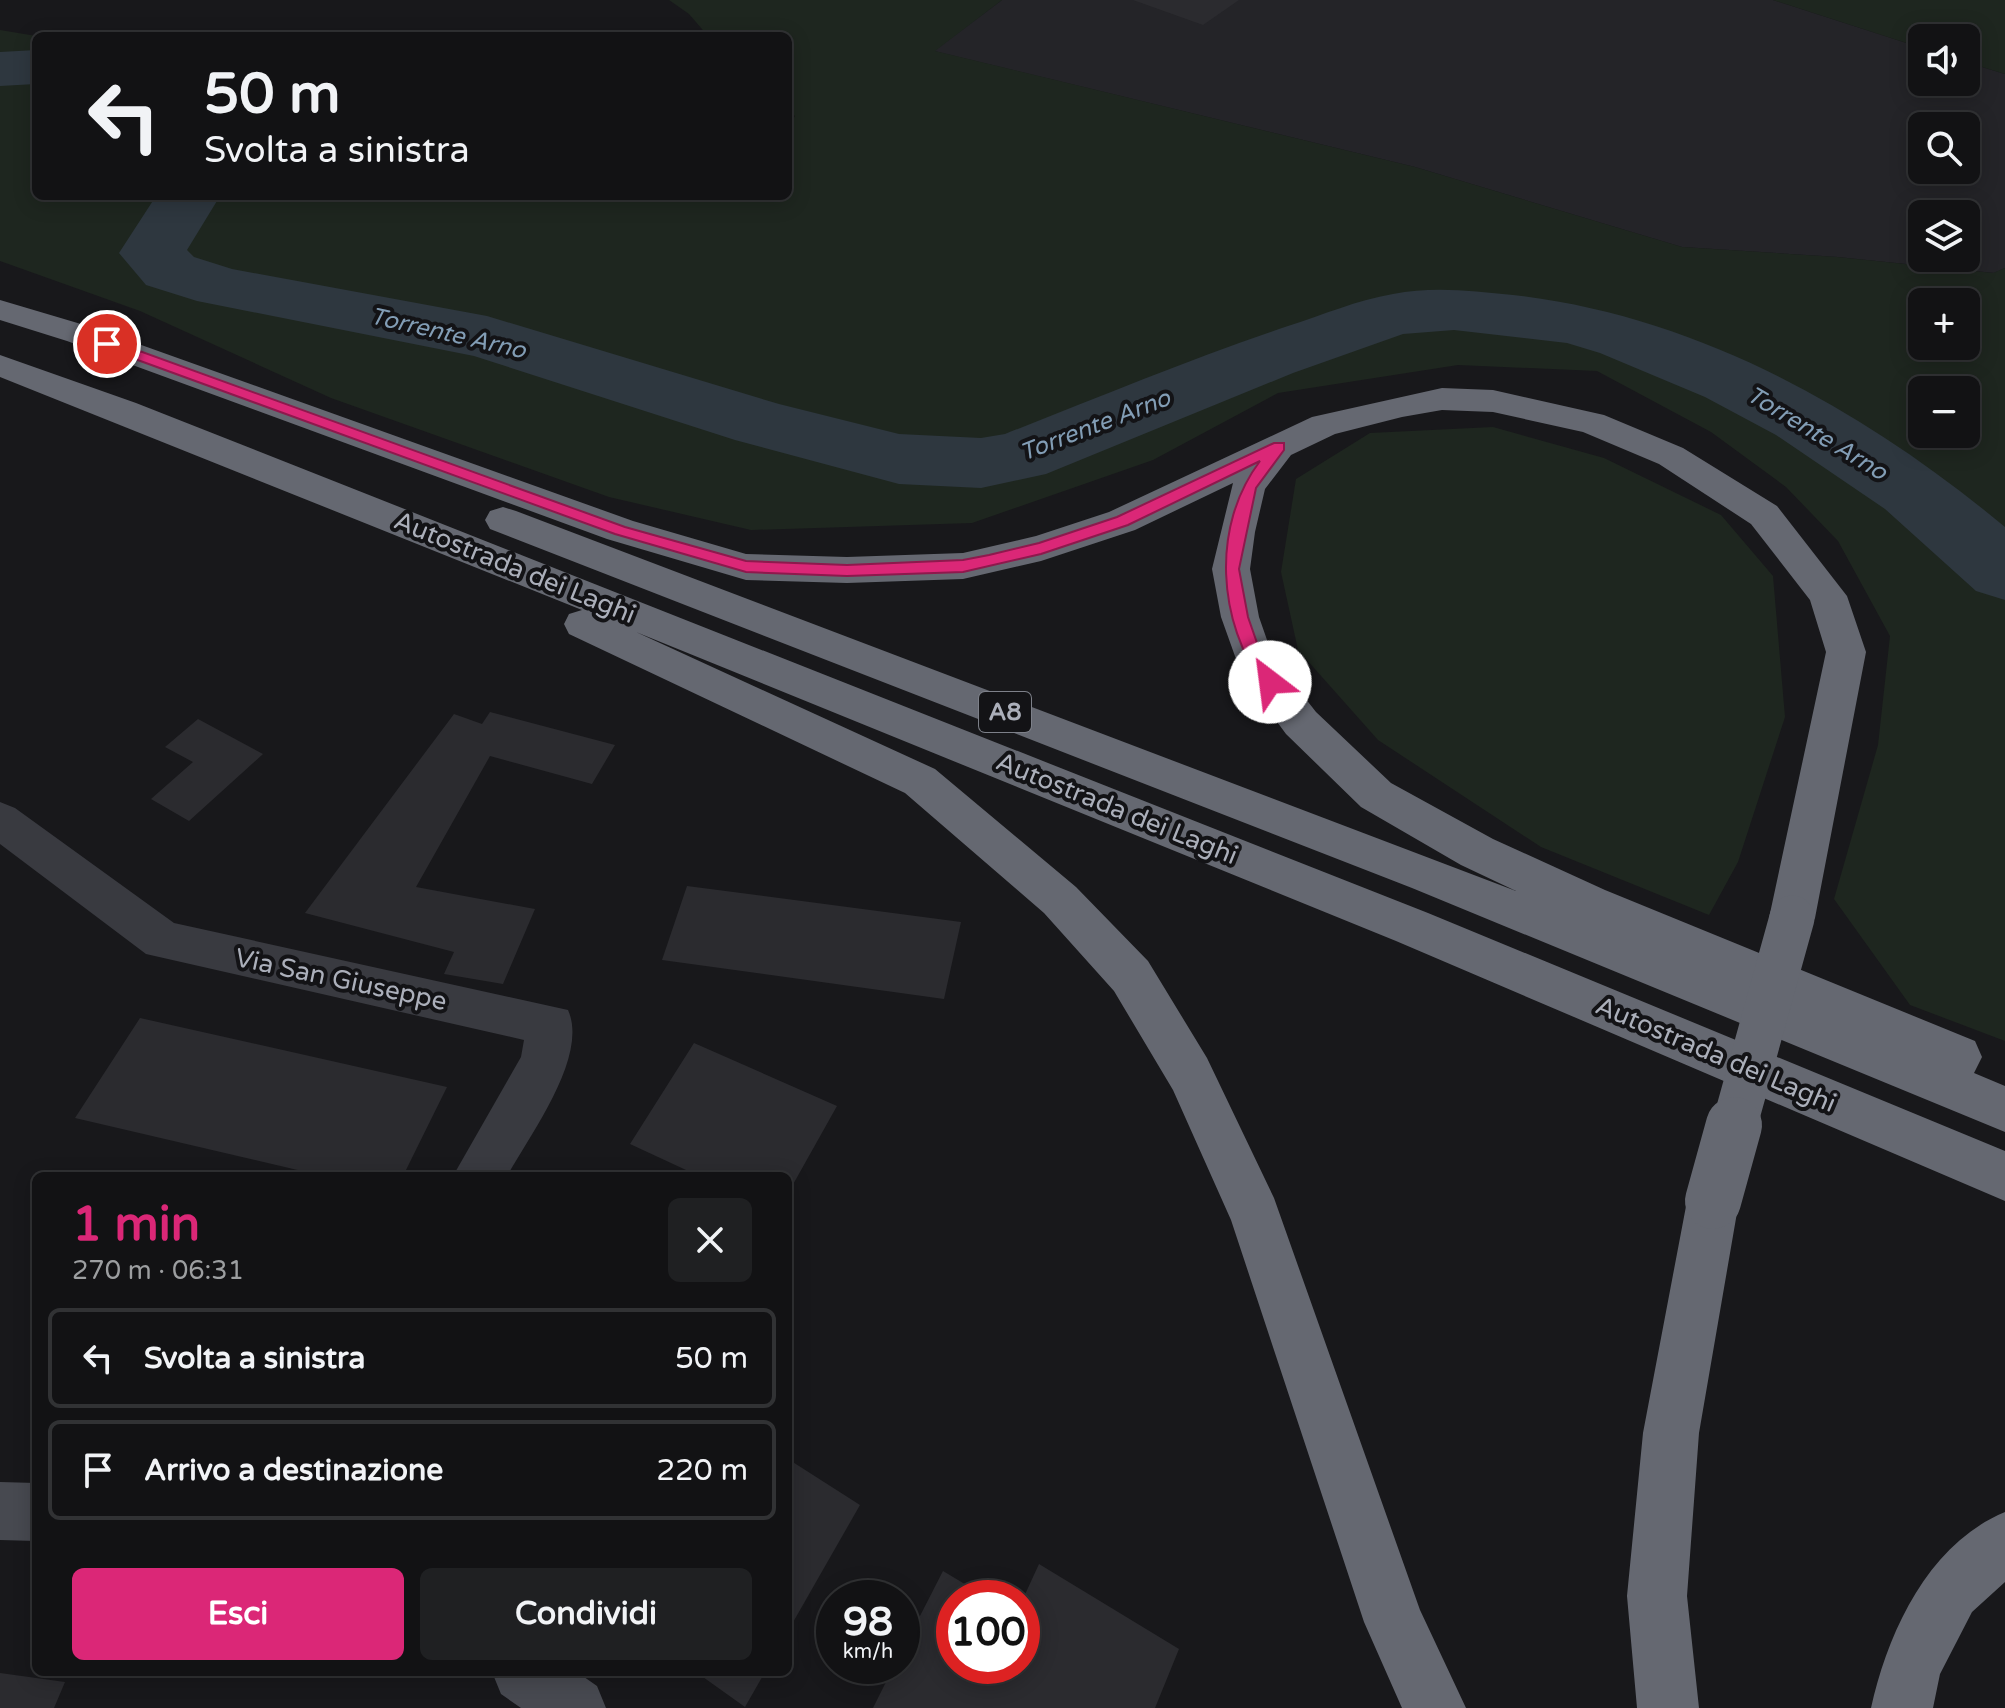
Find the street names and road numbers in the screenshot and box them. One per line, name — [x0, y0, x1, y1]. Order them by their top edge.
street label: Autostrada dei Laghi — [390, 505, 640, 630]
road number: A8 — [979, 692, 1031, 732]
street label: Autostrada dei Laghi — [992, 746, 1242, 871]
street label: Via San Giuseppe — [232, 942, 450, 1017]
street label: Autostrada dei Laghi — [1591, 990, 1840, 1119]

